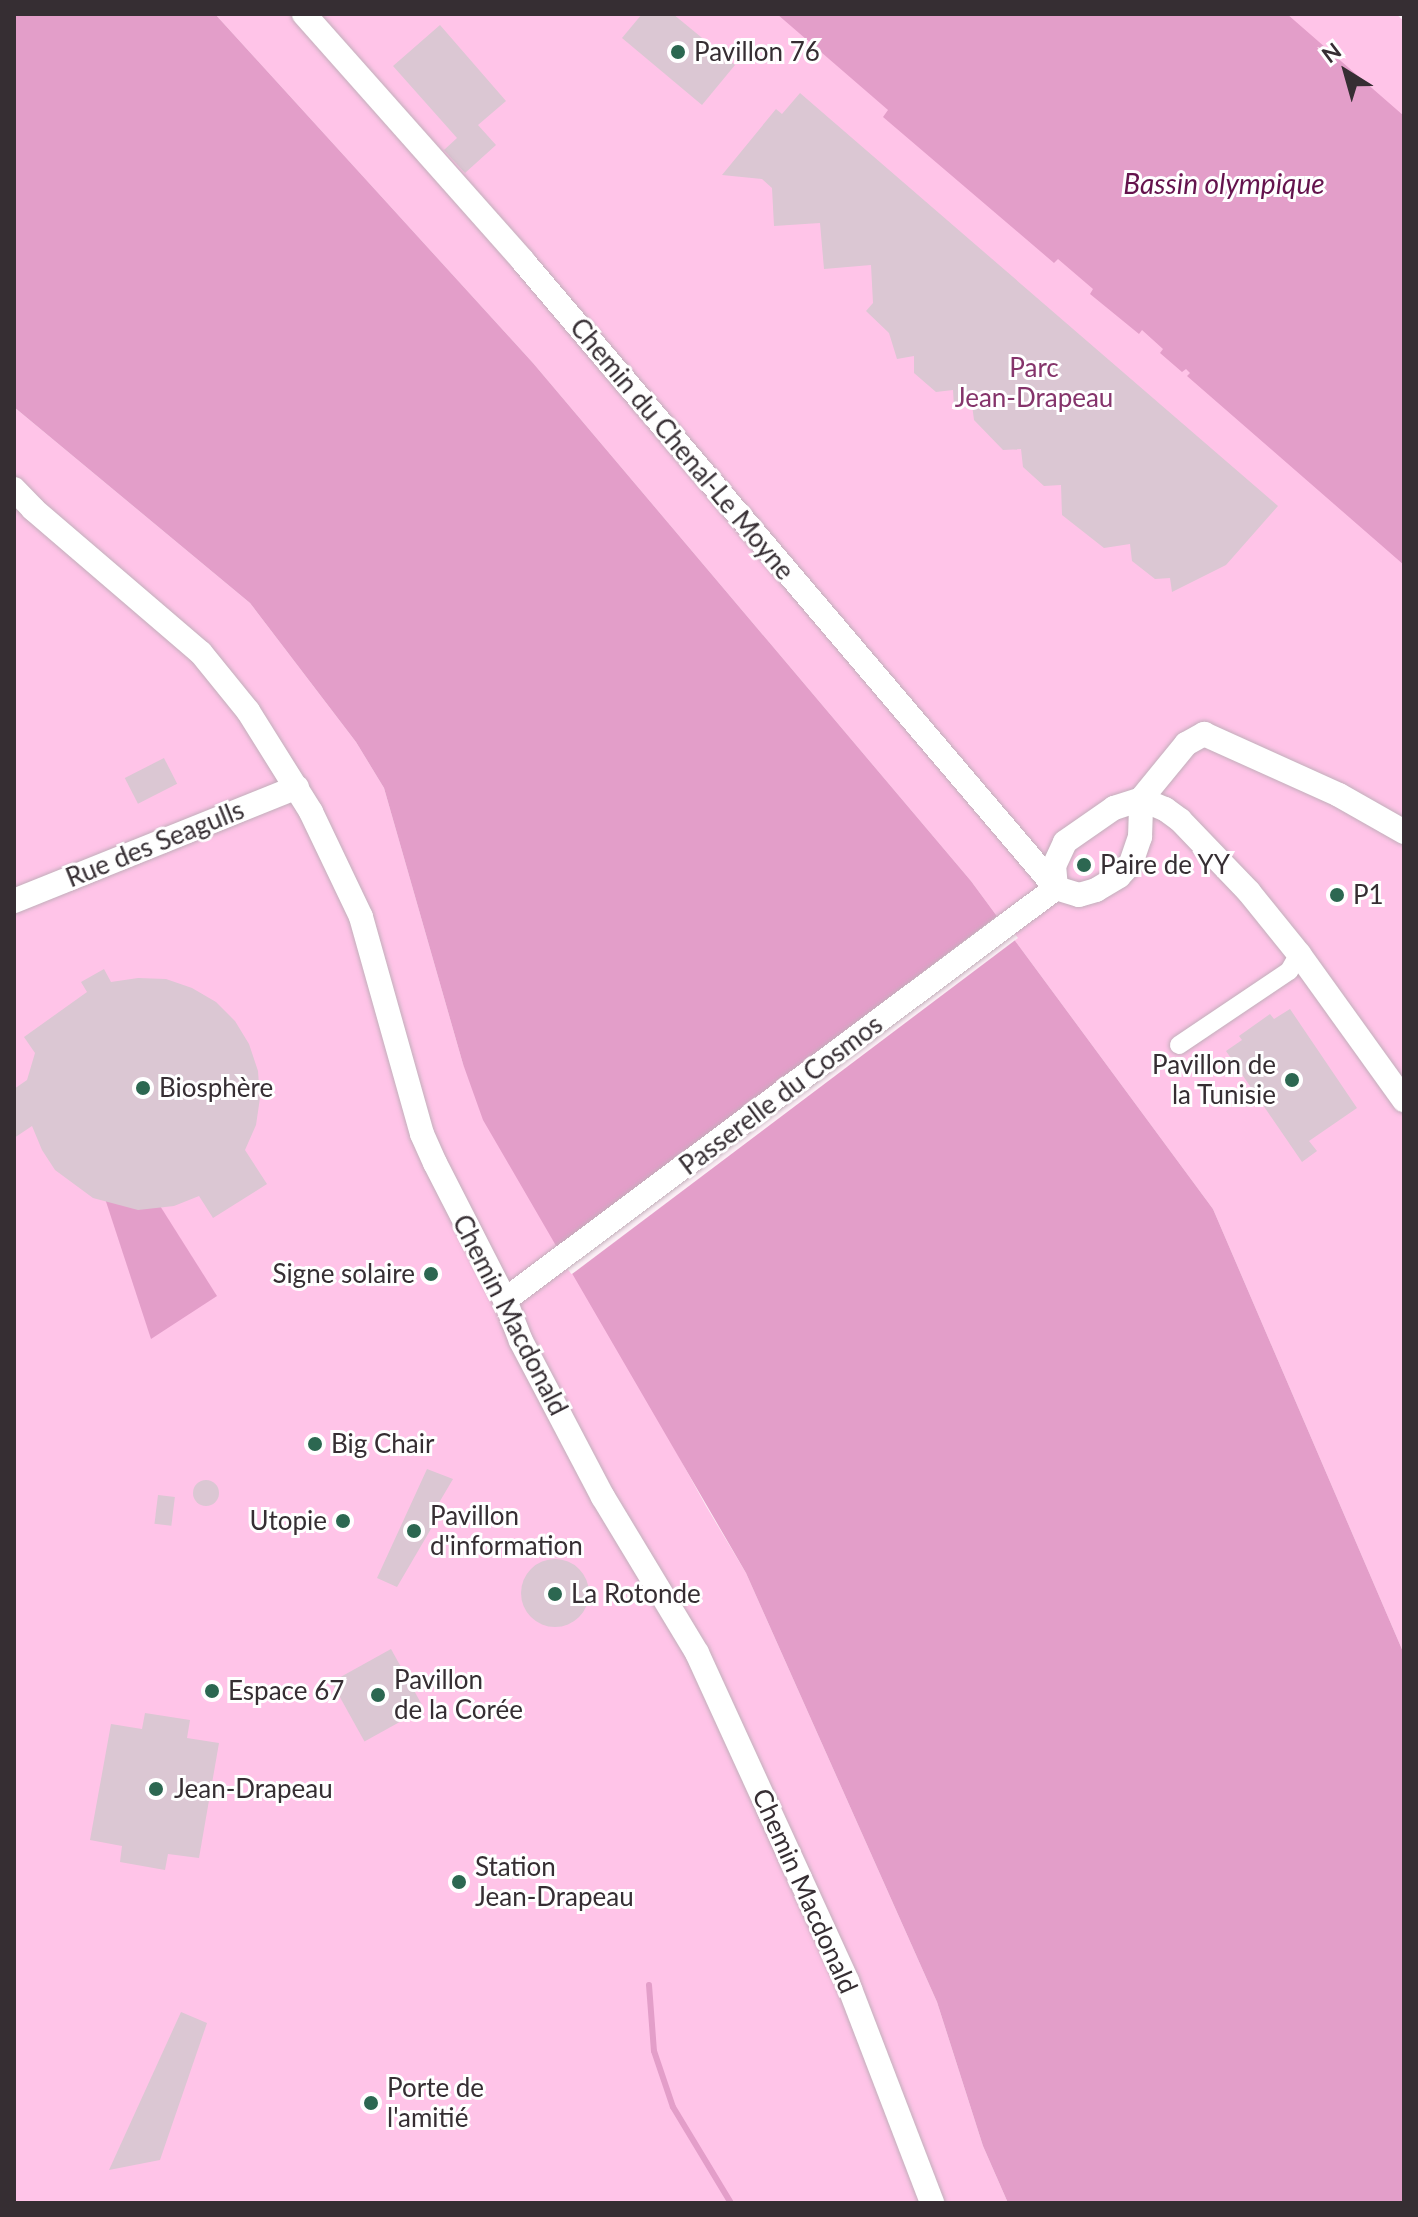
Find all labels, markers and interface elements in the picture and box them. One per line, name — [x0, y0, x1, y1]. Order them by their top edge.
north arrow — [1306, 32, 1386, 112]
place label: Pavillon 76 — [694, 36, 820, 68]
text: N — [1316, 37, 1346, 68]
marker: Pavillon 76 — [669, 43, 687, 61]
water label: Bassin olympique — [1123, 166, 1325, 200]
street label: Chemin du Chenal-Le Moyne — [564, 312, 800, 586]
park label: Parc Jean-Drapeau — [955, 352, 1113, 414]
street label: Rue des Seagulls — [62, 794, 248, 894]
place label: Paire de YY — [1100, 849, 1231, 881]
marker: Paire de YY — [1075, 856, 1093, 874]
place label: P1 — [1353, 879, 1384, 911]
marker: P1 — [1328, 886, 1346, 904]
street label: Passerelle du Cosmos — [673, 1009, 889, 1181]
place label: Pavillon de la Tunisie — [1152, 1049, 1276, 1110]
marker: Pavillon de la Tunisie — [1283, 1071, 1301, 1089]
place label: Biosphère — [159, 1072, 273, 1104]
marker: Biosphère — [134, 1079, 152, 1097]
street label: Chemin Macdonald — [446, 1210, 574, 1420]
place label: Signe solaire — [272, 1258, 415, 1290]
marker: Signe solaire — [422, 1265, 440, 1283]
place label: Big Chair — [331, 1428, 434, 1460]
marker: Big Chair — [306, 1435, 324, 1453]
place label: Pavillon d'information — [430, 1500, 583, 1562]
place label: Utopie — [250, 1505, 327, 1537]
marker: Utopie — [334, 1512, 352, 1530]
marker: Pavillon d'information — [405, 1522, 423, 1540]
place label: La Rotonde — [571, 1578, 701, 1610]
marker: La Rotonde — [546, 1585, 564, 1603]
place label: Pavillon de la Corée — [394, 1664, 523, 1726]
place label: Espace 67 — [228, 1675, 344, 1707]
marker: Espace 67 — [203, 1682, 221, 1700]
marker: Pavillon de la Corée — [369, 1686, 387, 1704]
place label: Jean-Drapeau — [174, 1773, 333, 1805]
marker: Jean-Drapeau — [145, 1778, 167, 1800]
street label: Chemin Macdonald — [746, 1784, 864, 1998]
place label: Station Jean-Drapeau — [475, 1851, 634, 1912]
marker: Station Jean-Drapeau — [450, 1873, 468, 1891]
place label: Porte de l'amitié — [387, 2072, 484, 2134]
marker: Porte de l'amitié — [362, 2094, 380, 2112]

